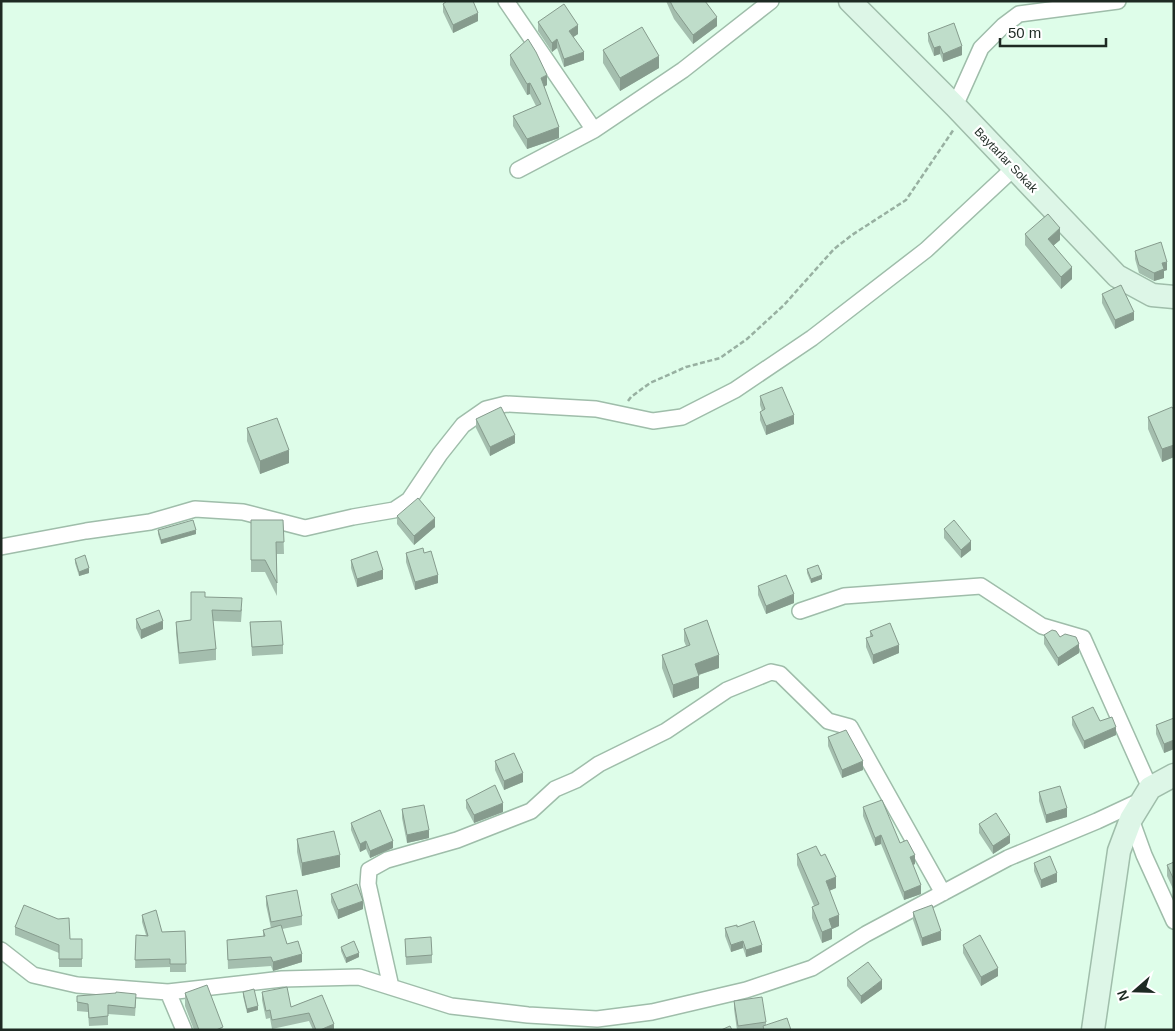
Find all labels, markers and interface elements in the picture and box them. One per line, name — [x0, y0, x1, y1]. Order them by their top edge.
scale bar — [1000, 15, 1106, 47]
text: 50 m — [1008, 24, 1041, 41]
street label: Baytarlar Sokak — [972, 125, 1041, 196]
north arrow — [1110, 966, 1160, 1016]
text: N — [1114, 988, 1132, 1003]

